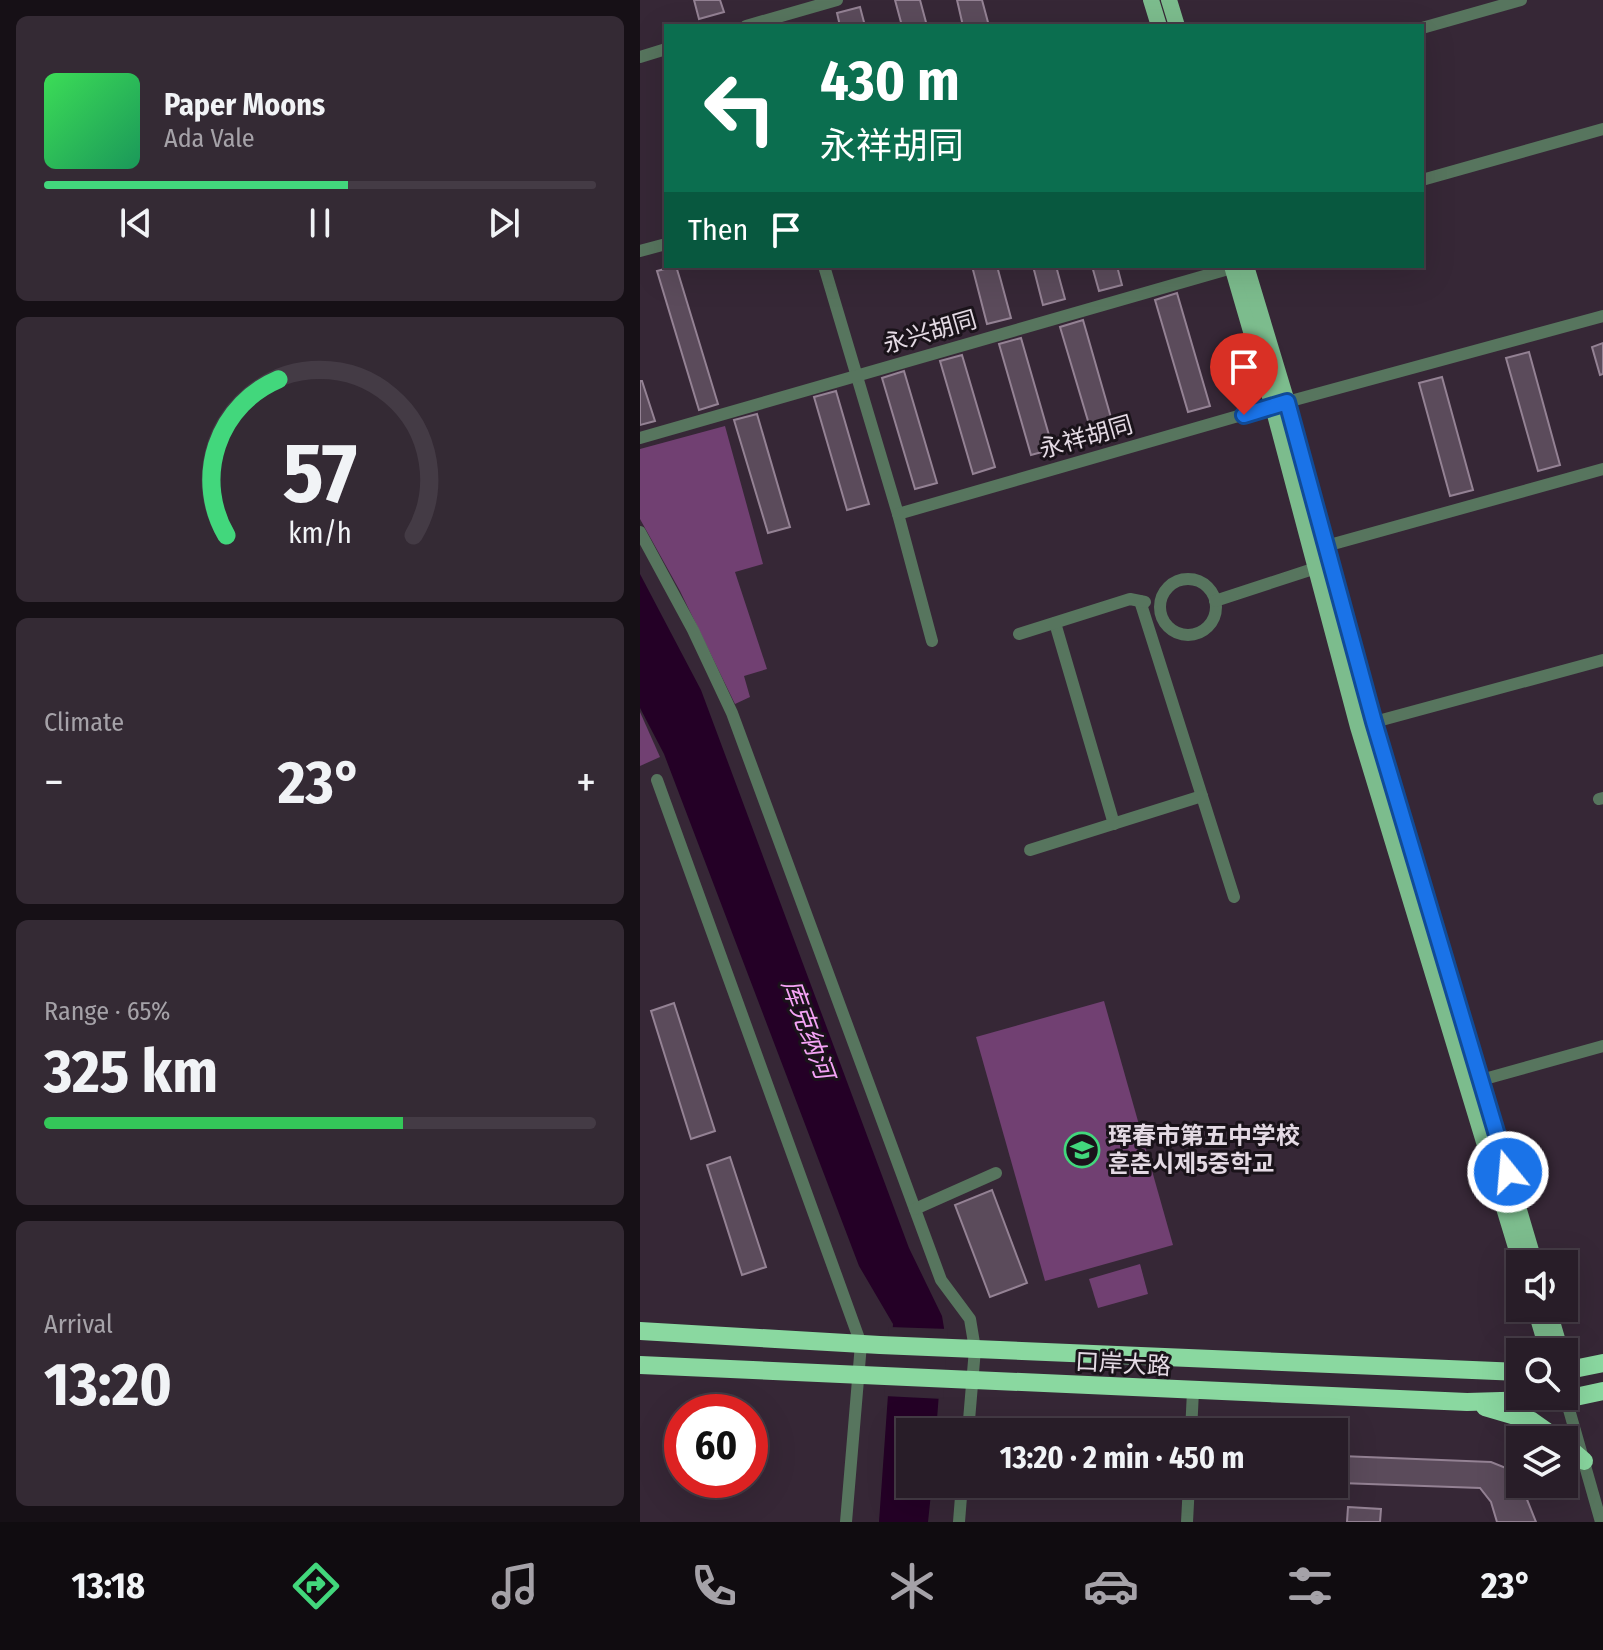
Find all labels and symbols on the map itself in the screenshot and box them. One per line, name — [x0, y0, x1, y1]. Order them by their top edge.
street label: 永兴胡同 — [880, 305, 980, 359]
pin — [1210, 333, 1278, 415]
street label: 永祥胡同 — [1036, 410, 1136, 464]
water label: 库克纳河 — [775, 975, 842, 1088]
place label: 珲春市第五中学校 훈춘시제5중학교 — [1108, 1122, 1300, 1178]
position arrow — [1466, 1130, 1550, 1214]
school or university icon: 珲春市第五中学校 훈춘시제5중학교 — [1063, 1131, 1101, 1169]
street label: 口岸大路 — [1074, 1348, 1172, 1380]
speed limit sign: 60 — [664, 1394, 768, 1498]

